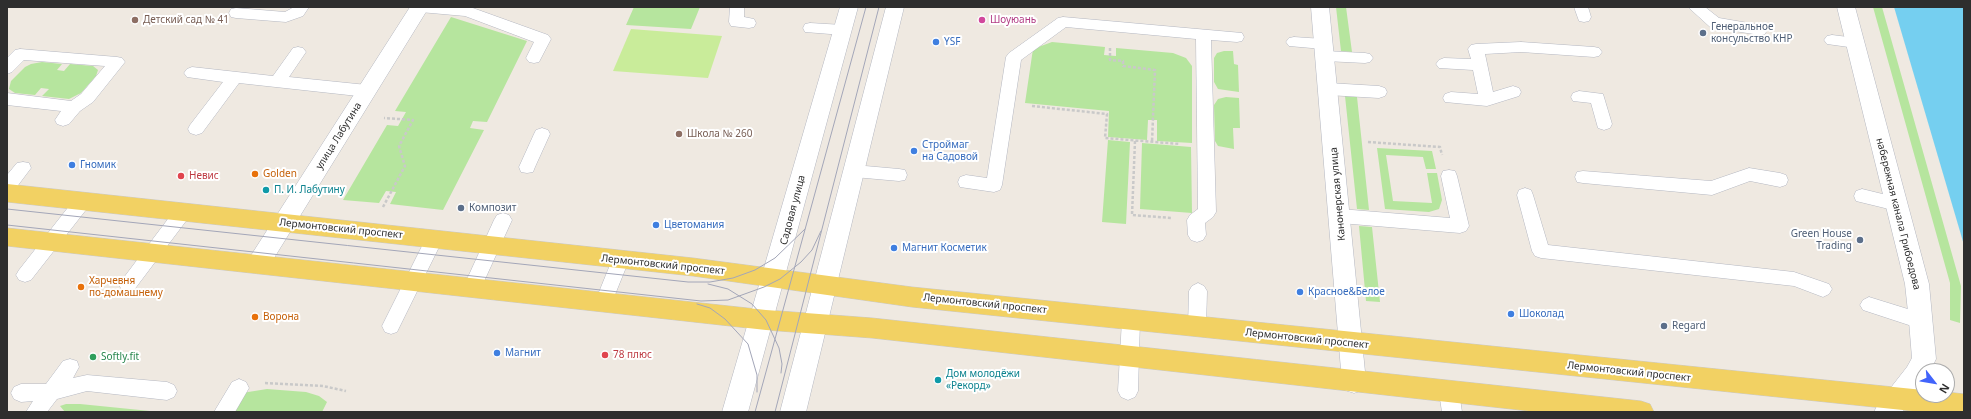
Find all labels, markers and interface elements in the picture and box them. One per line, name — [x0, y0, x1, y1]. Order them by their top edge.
place label: Детский сад № 41 — [143, 14, 229, 26]
place label: Шоуюань — [990, 14, 1036, 26]
marker: Детский сад № 41 — [130, 15, 140, 25]
marker: Шоуюань — [977, 15, 987, 25]
place label: Генеральное консульство КНР — [1711, 21, 1793, 44]
marker: Генеральное консульство КНР — [1698, 28, 1708, 38]
place label: YSF — [944, 36, 960, 48]
marker: YSF — [931, 37, 941, 47]
street label: улица Лабутина — [314, 100, 364, 172]
place label: Школа № 260 — [687, 128, 752, 140]
marker: Школа № 260 — [674, 129, 684, 139]
street label: набережная канала Грибоедова — [1873, 137, 1923, 291]
place label: Строймаг на Садовой — [922, 139, 978, 162]
marker: Строймаг на Садовой — [909, 146, 919, 156]
street label: Канонерская улица — [1328, 147, 1348, 241]
place label: Гномик — [80, 159, 116, 171]
marker: Гномик — [67, 160, 77, 170]
place label: Golden — [263, 168, 297, 180]
marker: Golden — [250, 169, 260, 179]
place label: Невис — [189, 170, 219, 182]
marker: Невис — [176, 171, 186, 181]
street label: Садовая улица — [778, 174, 808, 246]
place label: П. И. Лабутину — [274, 184, 345, 196]
marker: П. И. Лабутину — [261, 185, 271, 195]
place label: Композит — [469, 202, 516, 214]
marker: Композит — [456, 203, 466, 213]
street label: Лермонтовский проспект — [279, 217, 403, 241]
place label: Цветомания — [664, 219, 724, 231]
marker: Цветомания — [651, 220, 661, 230]
place label: Green House Trading — [1791, 228, 1852, 252]
marker: Green House Trading — [1855, 235, 1865, 245]
place label: Магнит Косметик — [902, 242, 987, 254]
marker: Магнит Косметик — [889, 243, 899, 253]
street label: Лермонтовский проспект — [601, 253, 725, 277]
place label: Харчевня по-домашнему — [89, 275, 163, 298]
marker: Харчевня по-домашнему — [76, 282, 86, 292]
place label: Красное&Белое — [1308, 286, 1385, 298]
marker: Красное&Белое — [1295, 287, 1305, 297]
street label: Лермонтовский проспект — [923, 292, 1047, 316]
place label: Шоколад — [1519, 308, 1564, 320]
marker: Шоколад — [1506, 309, 1516, 319]
place label: Ворона — [263, 311, 299, 323]
marker: Ворона — [250, 312, 260, 322]
place label: Regard — [1672, 320, 1706, 332]
marker: Regard — [1659, 321, 1669, 331]
street label: Лермонтовский проспект — [1245, 327, 1369, 351]
place label: Магнит — [505, 347, 541, 359]
marker: Магнит — [492, 348, 502, 358]
place label: 78 плюс — [613, 349, 652, 361]
marker: 78 плюс — [600, 350, 610, 360]
place label: Softly.fit — [101, 351, 139, 363]
marker: Softly.fit — [88, 352, 98, 362]
street label: Лермонтовский проспект — [1567, 360, 1691, 384]
north arrow — [1915, 363, 1955, 403]
place label: Дом молодёжи «Рекорд» — [946, 368, 1020, 392]
marker: Дом молодёжи «Рекорд» — [933, 375, 943, 385]
text: N — [1936, 381, 1954, 397]

